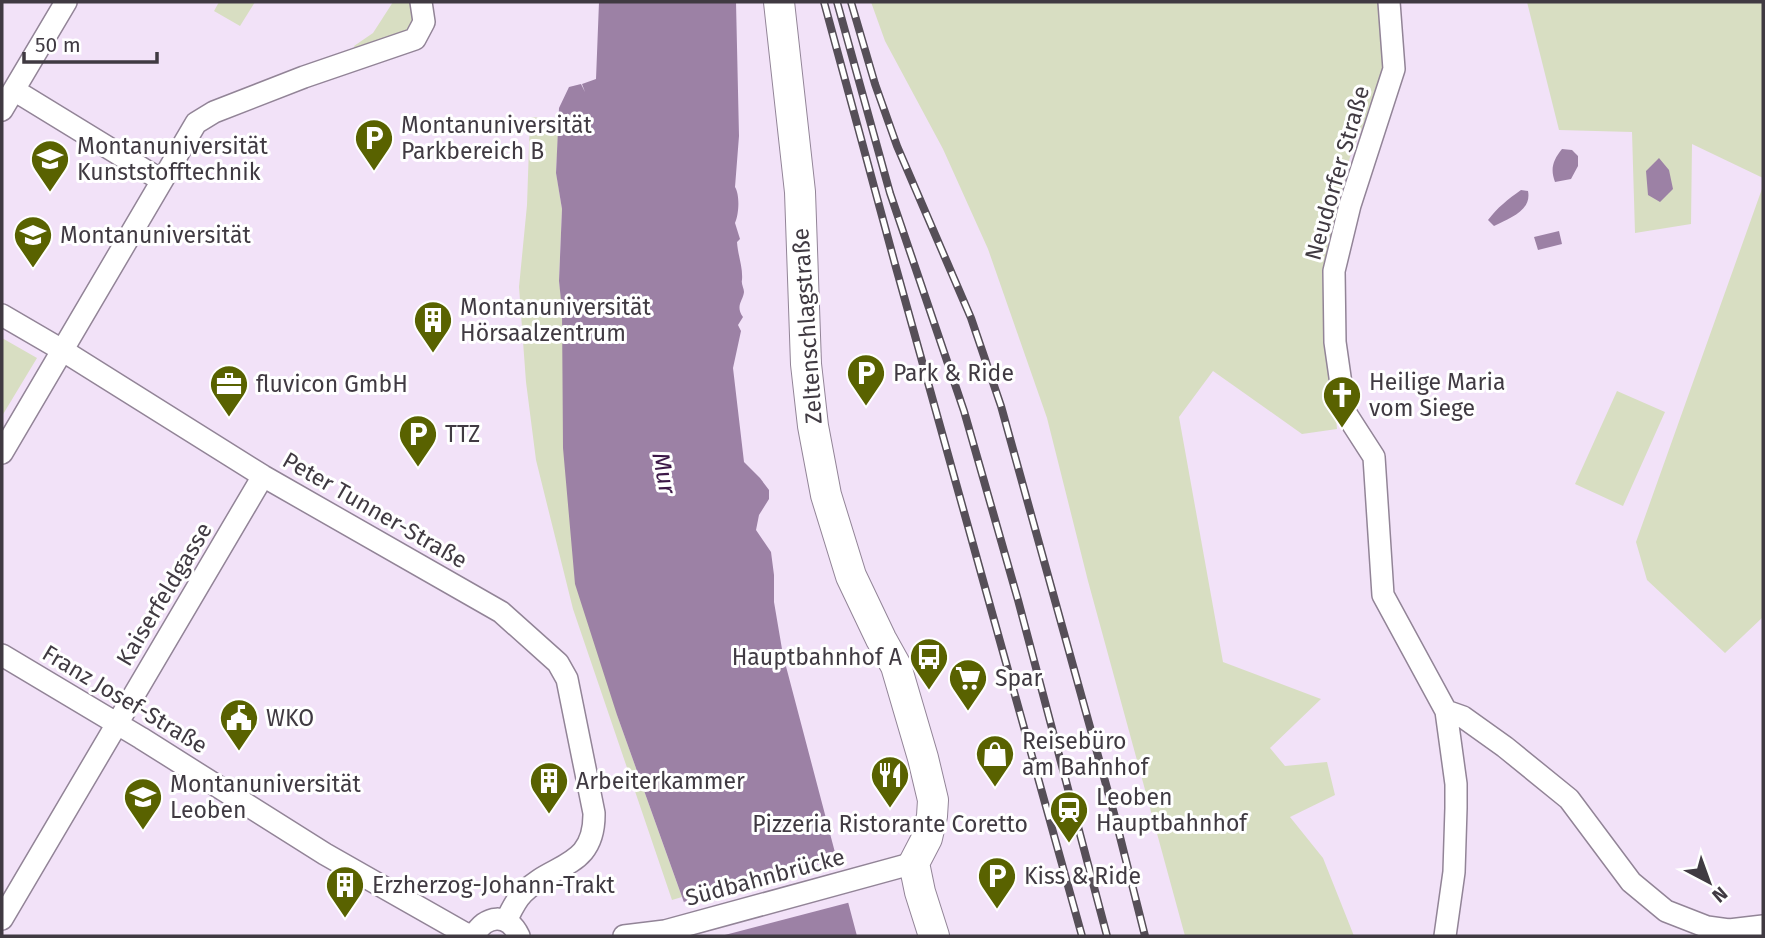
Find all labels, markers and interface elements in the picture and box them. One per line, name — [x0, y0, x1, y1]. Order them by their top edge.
scale bar — [24, 21, 158, 65]
text: 50 m — [35, 32, 81, 58]
street label: Neudorfer Straße — [1299, 82, 1375, 264]
place label: Montanuniversität Parkbereich B — [401, 111, 592, 165]
parking icon: Montanuniversität Parkbereich B — [353, 117, 395, 172]
place label: Montanuniversität Kunststofftechnik — [77, 132, 268, 186]
school or university icon: Montanuniversität Kunststofftechnik — [29, 138, 71, 193]
school or university icon: Montanuniversität — [12, 214, 54, 269]
place label: Montanuniversität — [60, 221, 251, 249]
street label: Zeltenschlagstraße — [786, 227, 828, 425]
place label: Montanuniversität Hörsaalzentrum — [460, 293, 651, 347]
building icon: Montanuniversität Hörsaalzentrum — [412, 299, 454, 354]
parking icon: Park & Ride — [845, 352, 887, 407]
place label: Park & Ride — [893, 359, 1014, 387]
office icon: fluvicon GmbH — [208, 363, 250, 418]
place label: Heilige Maria vom Siege — [1369, 368, 1505, 422]
place label: fluvicon GmbH — [256, 370, 408, 398]
church icon: Heilige Maria vom Siege — [1321, 374, 1363, 429]
parking icon: TTZ — [397, 413, 439, 468]
place label: TTZ — [445, 420, 480, 448]
street label: Peter Tunner-Straße — [278, 446, 472, 574]
water label: Mur — [646, 450, 682, 497]
street label: Kaiserfeldgasse — [110, 517, 218, 671]
bus stop icon: Hauptbahnhof A — [908, 636, 950, 691]
street label: Franz Josef-Straße — [37, 639, 213, 759]
place label: Hauptbahnhof A — [732, 643, 903, 671]
supermarket icon: Spar — [947, 657, 989, 712]
place label: Spar — [995, 664, 1042, 692]
public building icon: WKO — [218, 697, 260, 752]
place label: WKO — [266, 704, 314, 732]
place label: Reisebüro am Bahnhof — [1022, 727, 1151, 781]
shop icon: Reisebüro am Bahnhof — [974, 733, 1016, 788]
restaurant icon: Pizzeria Ristorante Coretto — [869, 754, 911, 809]
building icon: Arbeiterkammer — [528, 760, 570, 815]
place label: Arbeiterkammer — [576, 767, 745, 795]
place label: Montanuniversität Leoben — [170, 770, 361, 824]
school or university icon: Montanuniversität Leoben — [122, 776, 164, 831]
place label: Leoben Hauptbahnhof — [1096, 783, 1249, 837]
station icon: Leoben Hauptbahnhof — [1048, 789, 1090, 844]
place label: Pizzeria Ristorante Coretto — [752, 810, 1028, 838]
street label: Südbahnbrücke — [682, 842, 848, 912]
north arrow — [1674, 847, 1744, 917]
parking icon: Kiss & Ride — [976, 855, 1018, 910]
place label: Kiss & Ride — [1024, 862, 1141, 890]
building icon: Erzherzog-Johann-Trakt — [324, 864, 366, 919]
place label: Erzherzog-Johann-Trakt — [372, 871, 616, 899]
text: N — [1708, 882, 1732, 907]

